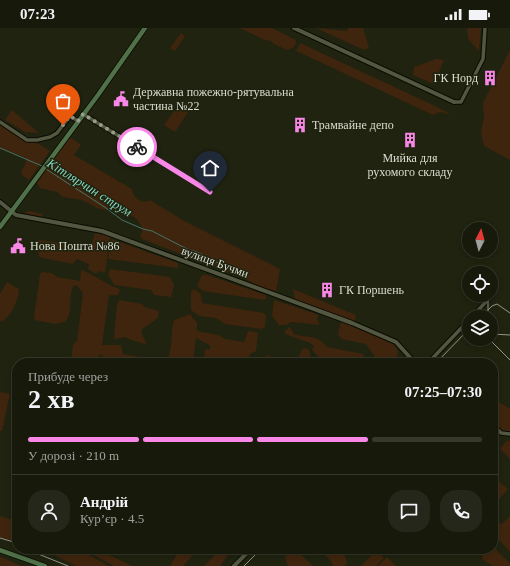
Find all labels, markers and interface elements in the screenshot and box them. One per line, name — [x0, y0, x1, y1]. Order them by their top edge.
text: 07:23 — [20, 6, 55, 22]
building icon: ГК Норд — [481, 69, 499, 87]
place label: ГК Норд — [433, 71, 478, 85]
pin — [46, 84, 80, 125]
place label: Державна пожежно-рятувальна частина №22 — [133, 85, 294, 113]
icon: bag — [52, 90, 74, 112]
public building icon: Державна пожежно-рятувальна частина №22 — [112, 90, 130, 108]
building icon: Трамвайне депо — [291, 116, 309, 134]
place label: Трамвайне депо — [312, 118, 394, 132]
courier — [117, 127, 157, 167]
building icon: Мийка для рухомого складу — [401, 131, 419, 149]
icon: bike — [126, 136, 148, 158]
pin — [193, 151, 227, 192]
place label: Мийка для рухомого складу — [368, 151, 452, 179]
water label: Кітлярчин струм — [44, 155, 135, 220]
icon: home — [199, 157, 221, 179]
north arrow — [462, 222, 498, 258]
map controls — [462, 222, 498, 346]
public building icon: Нова Пошта №86 — [9, 237, 27, 255]
place label: Нова Пошта №86 — [30, 239, 120, 253]
street label: вулиця Бучми — [179, 243, 251, 281]
button: locate — [462, 266, 498, 302]
building icon: ГК Поршень — [318, 281, 336, 299]
place label: ГК Поршень — [339, 283, 405, 297]
button: layers — [462, 310, 498, 346]
text: Прибуде через — [28, 369, 108, 384]
text: 07:25–07:30 — [405, 384, 482, 400]
text: 2 хв — [28, 385, 75, 414]
text: У дорозі · 210 m — [28, 448, 119, 463]
button: person — [28, 490, 70, 532]
button: chat — [388, 490, 430, 532]
button: phone — [440, 490, 482, 532]
text: Андрій — [80, 494, 128, 510]
text: Кур’єр · 4.5 — [80, 511, 144, 526]

